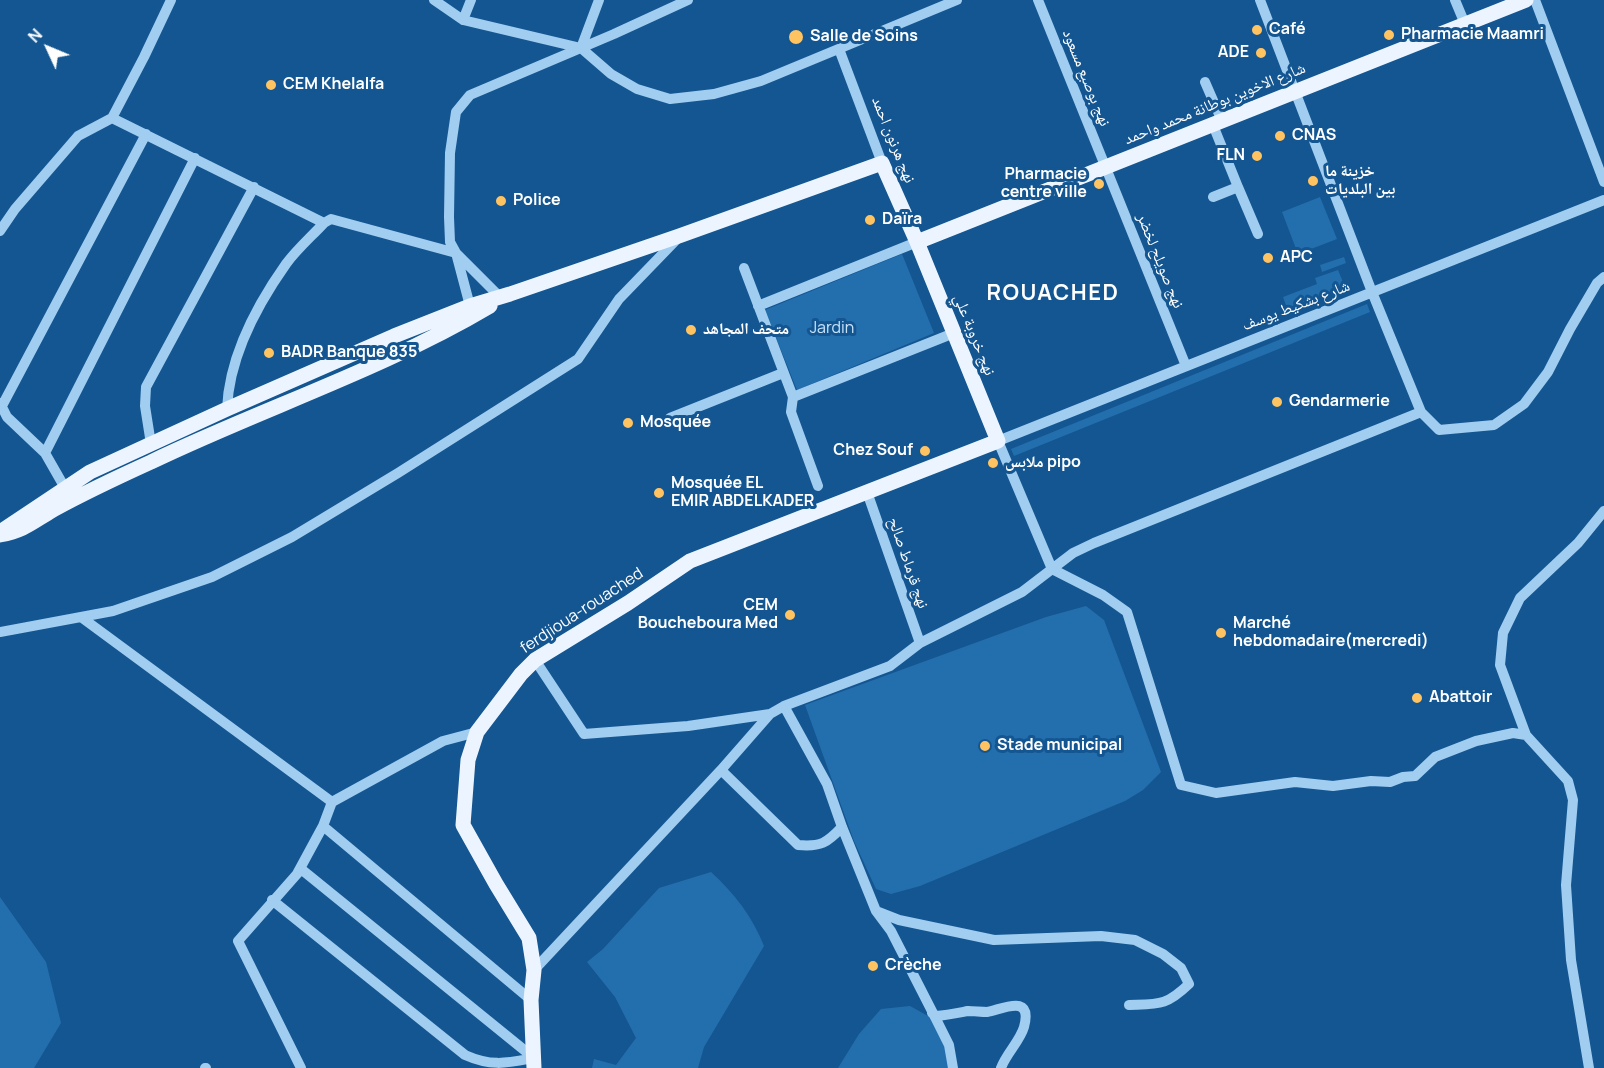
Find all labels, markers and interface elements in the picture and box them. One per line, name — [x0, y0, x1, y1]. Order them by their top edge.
north arrow — [18, 18, 78, 78]
place label: Café — [1269, 20, 1306, 40]
marker: Café — [1250, 23, 1264, 37]
text: N — [23, 24, 47, 47]
place label: Pharmacie Maamri — [1401, 25, 1544, 45]
place label: Salle de Soins — [810, 27, 918, 47]
street label: نهج بوصبع مسعود — [1058, 27, 1114, 129]
marker: Salle de Soins — [787, 28, 805, 46]
marker: Pharmacie Maamri — [1382, 28, 1396, 42]
place label: ADE — [1218, 43, 1249, 63]
marker: ADE — [1254, 46, 1268, 60]
street label: شارع الاخوين بوطانة محمد واحمد — [1122, 59, 1308, 149]
place label: CEM Khelalfa — [283, 75, 384, 95]
marker: CEM Khelalfa — [264, 78, 278, 92]
street label: نهج هرنون احمد — [867, 94, 919, 186]
place label: CNAS — [1292, 126, 1336, 146]
marker: CNAS — [1273, 129, 1287, 143]
place label: FLN — [1217, 146, 1245, 166]
marker: FLN — [1250, 149, 1264, 163]
place label: خزينة ما بين البلديات — [1325, 162, 1395, 200]
place label: Pharmacie centre ville — [1001, 165, 1087, 203]
marker: خزينة ما بين البلديات — [1306, 174, 1320, 188]
marker: Pharmacie centre ville — [1092, 177, 1106, 191]
place label: Police — [513, 191, 561, 211]
marker: Police — [494, 194, 508, 208]
place label: Daïra — [882, 210, 922, 230]
street label: نهج صويلح لخضر — [1132, 211, 1188, 311]
marker: Daïra — [863, 213, 877, 227]
place label: APC — [1280, 248, 1313, 268]
marker: APC — [1261, 251, 1275, 265]
street label: شارع بشكيط يوسف — [1239, 277, 1353, 335]
district label: ROUACHED — [987, 281, 1119, 307]
street label: نهج خروبة علي — [949, 291, 999, 379]
park label: Jardin — [810, 319, 854, 339]
place label: متحف المجاهد — [703, 320, 789, 340]
marker: متحف المجاهد — [684, 323, 698, 337]
place label: BADR Banque 835 — [281, 343, 417, 363]
marker: BADR Banque 835 — [262, 346, 276, 360]
place label: Gendarmerie — [1289, 392, 1390, 412]
marker: Gendarmerie — [1270, 395, 1284, 409]
place label: Mosquée — [640, 413, 711, 433]
marker: Mosquée — [621, 416, 635, 430]
place label: Chez Souf — [833, 441, 913, 461]
marker: Chez Souf — [918, 444, 932, 458]
place label: ملابس pipo — [1005, 453, 1081, 473]
marker: ملابس pipo — [986, 456, 1000, 470]
place label: Mosquée EL EMIR ABDELKADER — [671, 474, 814, 512]
marker: Mosquée EL EMIR ABDELKADER — [652, 486, 666, 500]
street label: نهج قرماط صالح — [883, 515, 933, 611]
street label: ferdjioua-rouached — [517, 564, 647, 658]
place label: CEM Boucheboura Med — [638, 596, 778, 634]
marker: CEM Boucheboura Med — [783, 608, 797, 622]
place label: Marché hebdomadaire(mercredi) — [1233, 614, 1429, 652]
marker: Marché hebdomadaire(mercredi) — [1214, 626, 1228, 640]
place label: Abattoir — [1429, 688, 1492, 708]
marker: Abattoir — [1410, 691, 1424, 705]
place label: Stade municipal — [997, 736, 1122, 756]
marker: Stade municipal — [978, 739, 992, 753]
place label: Crèche — [885, 956, 942, 976]
marker: Crèche — [866, 959, 880, 973]

